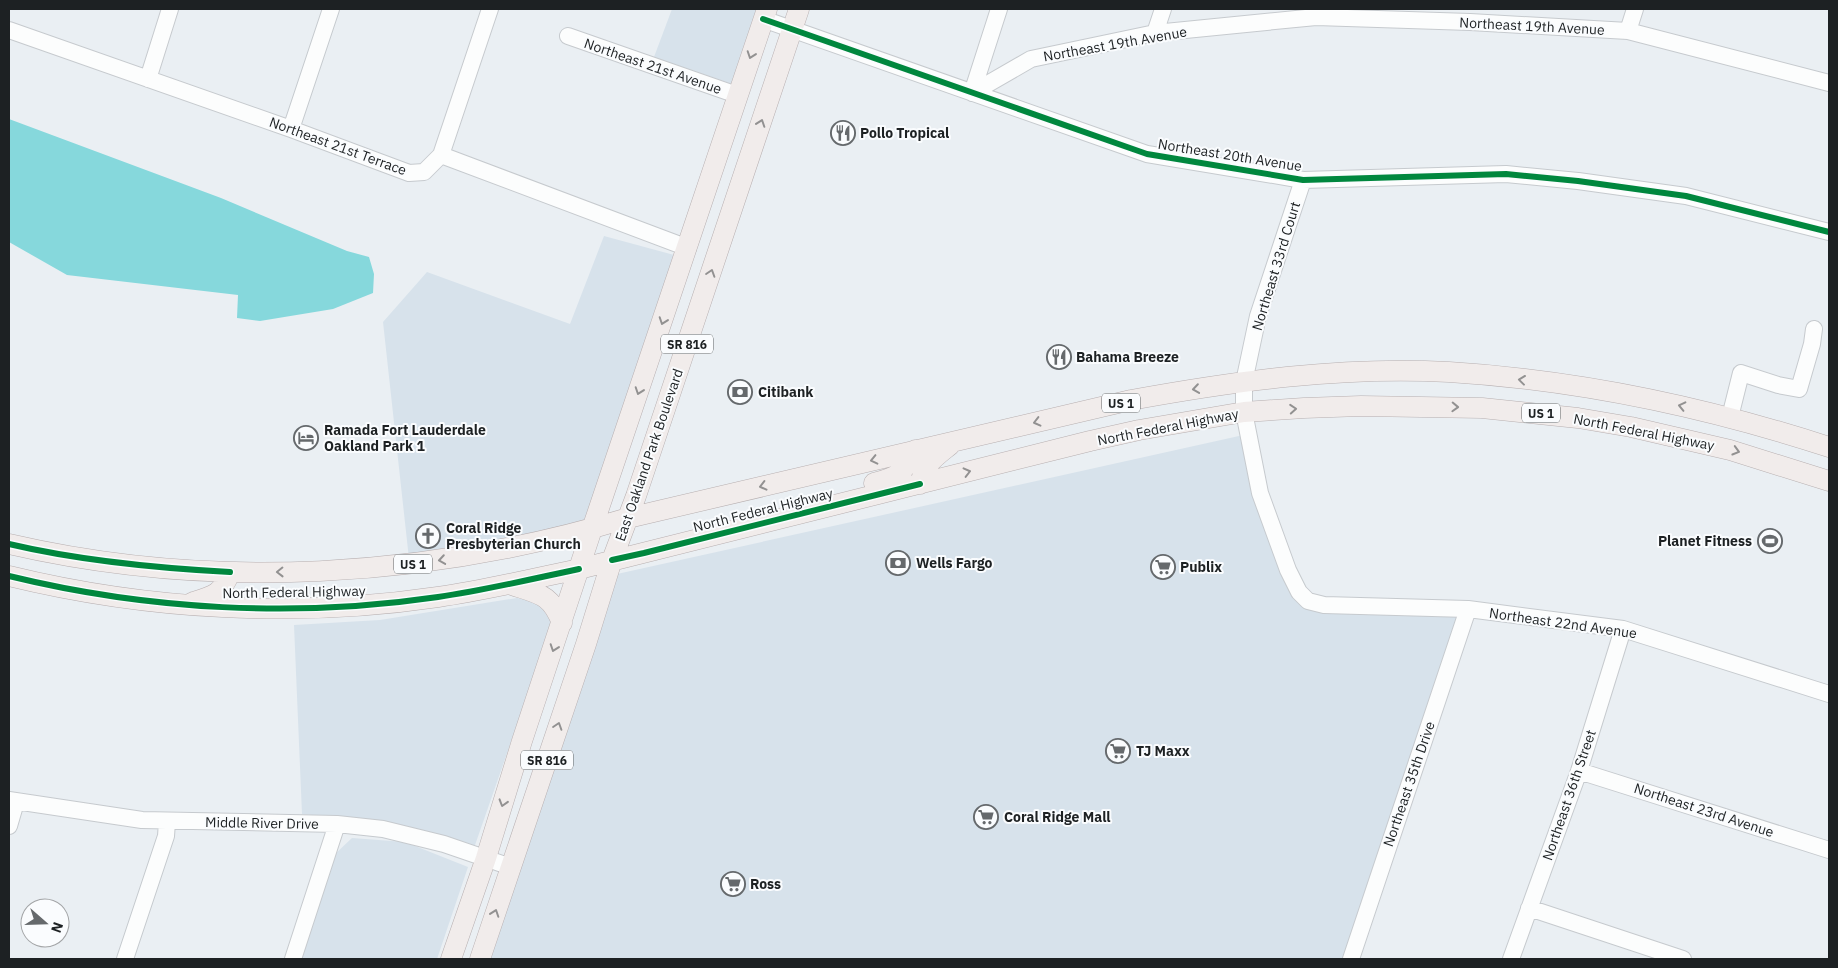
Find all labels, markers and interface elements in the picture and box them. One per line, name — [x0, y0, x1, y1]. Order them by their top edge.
street label: Northeast 19th Avenue — [1459, 13, 1605, 39]
street label: Northeast 19th Avenue — [1042, 22, 1189, 66]
street label: Northeast 21st Avenue — [582, 34, 724, 98]
one-way arrow — [747, 50, 757, 58]
street label: Northeast 21st Terrace — [267, 113, 409, 179]
one-way arrow — [755, 119, 765, 127]
restaurant icon: Pollo Tropical — [830, 120, 856, 146]
place label: Pollo Tropical — [860, 124, 949, 142]
street label: Northeast 20th Avenue — [1157, 135, 1304, 175]
street label: Northeast 33rd Court — [1248, 199, 1304, 333]
one-way arrow — [705, 269, 715, 278]
one-way arrow — [659, 316, 669, 324]
road number: SR 816 — [661, 334, 713, 354]
restaurant icon: Bahama Breeze — [1046, 344, 1072, 370]
place label: Bahama Breeze — [1076, 348, 1179, 366]
street label: East Oakland Park Boulevard — [611, 366, 687, 544]
one-way arrow — [1518, 375, 1526, 386]
bank icon: Citibank — [727, 379, 753, 405]
place label: Citibank — [758, 383, 814, 401]
one-way arrow — [1192, 383, 1200, 394]
one-way arrow — [635, 387, 645, 395]
road number: US 1 — [1102, 393, 1140, 412]
one-way arrow — [1678, 401, 1687, 412]
one-way arrow — [1452, 402, 1460, 412]
one-way arrow — [1289, 403, 1297, 414]
road number: US 1 — [1522, 403, 1560, 422]
street label: North Federal Highway — [1096, 404, 1240, 450]
street label: North Federal Highway — [1572, 409, 1716, 455]
one-way arrow — [1033, 416, 1042, 427]
place label: Ramada Fort Lauderdale Oakland Park 1 — [324, 421, 486, 455]
hotel icon: Ramada Fort Lauderdale Oakland Park 1 — [293, 425, 319, 451]
one-way arrow — [1732, 446, 1740, 456]
one-way arrow — [869, 454, 878, 465]
one-way arrow — [963, 467, 972, 478]
one-way arrow — [760, 481, 768, 491]
street label: North Federal Highway — [691, 484, 835, 536]
place label: Coral Ridge Presbyterian Church — [446, 519, 581, 553]
church icon: Coral Ridge Presbyterian Church — [415, 523, 441, 549]
sports icon: Planet Fitness — [1757, 528, 1783, 554]
place label: Planet Fitness — [1658, 532, 1752, 550]
bank icon: Wells Fargo — [885, 550, 911, 576]
road number: US 1 — [394, 554, 432, 574]
place label: Wells Fargo — [916, 554, 993, 572]
supermarket icon: Publix — [1150, 554, 1176, 580]
one-way arrow — [437, 555, 446, 565]
place label: Publix — [1180, 558, 1222, 576]
one-way arrow — [276, 567, 284, 577]
street label: North Federal Highway — [222, 582, 366, 602]
street label: Northeast 22nd Avenue — [1488, 604, 1638, 642]
one-way arrow — [549, 644, 559, 652]
street label: Northeast 35th Drive — [1379, 719, 1439, 849]
one-way arrow — [553, 722, 563, 731]
street label: Northeast 36th Street — [1538, 727, 1600, 863]
supermarket icon: TJ Maxx — [1105, 738, 1131, 764]
place label: TJ Maxx — [1136, 742, 1190, 760]
road number: SR 816 — [521, 750, 573, 770]
street label: Northeast 23rd Avenue — [1632, 779, 1776, 841]
one-way arrow — [499, 799, 509, 807]
supermarket icon: Coral Ridge Mall — [973, 804, 999, 830]
place label: Coral Ridge Mall — [1004, 808, 1111, 826]
street label: Middle River Drive — [205, 813, 319, 833]
supermarket icon: Ross — [720, 871, 746, 897]
place label: Ross — [750, 875, 781, 893]
north arrow — [20, 898, 70, 948]
one-way arrow — [490, 909, 500, 918]
text: N — [47, 920, 67, 935]

